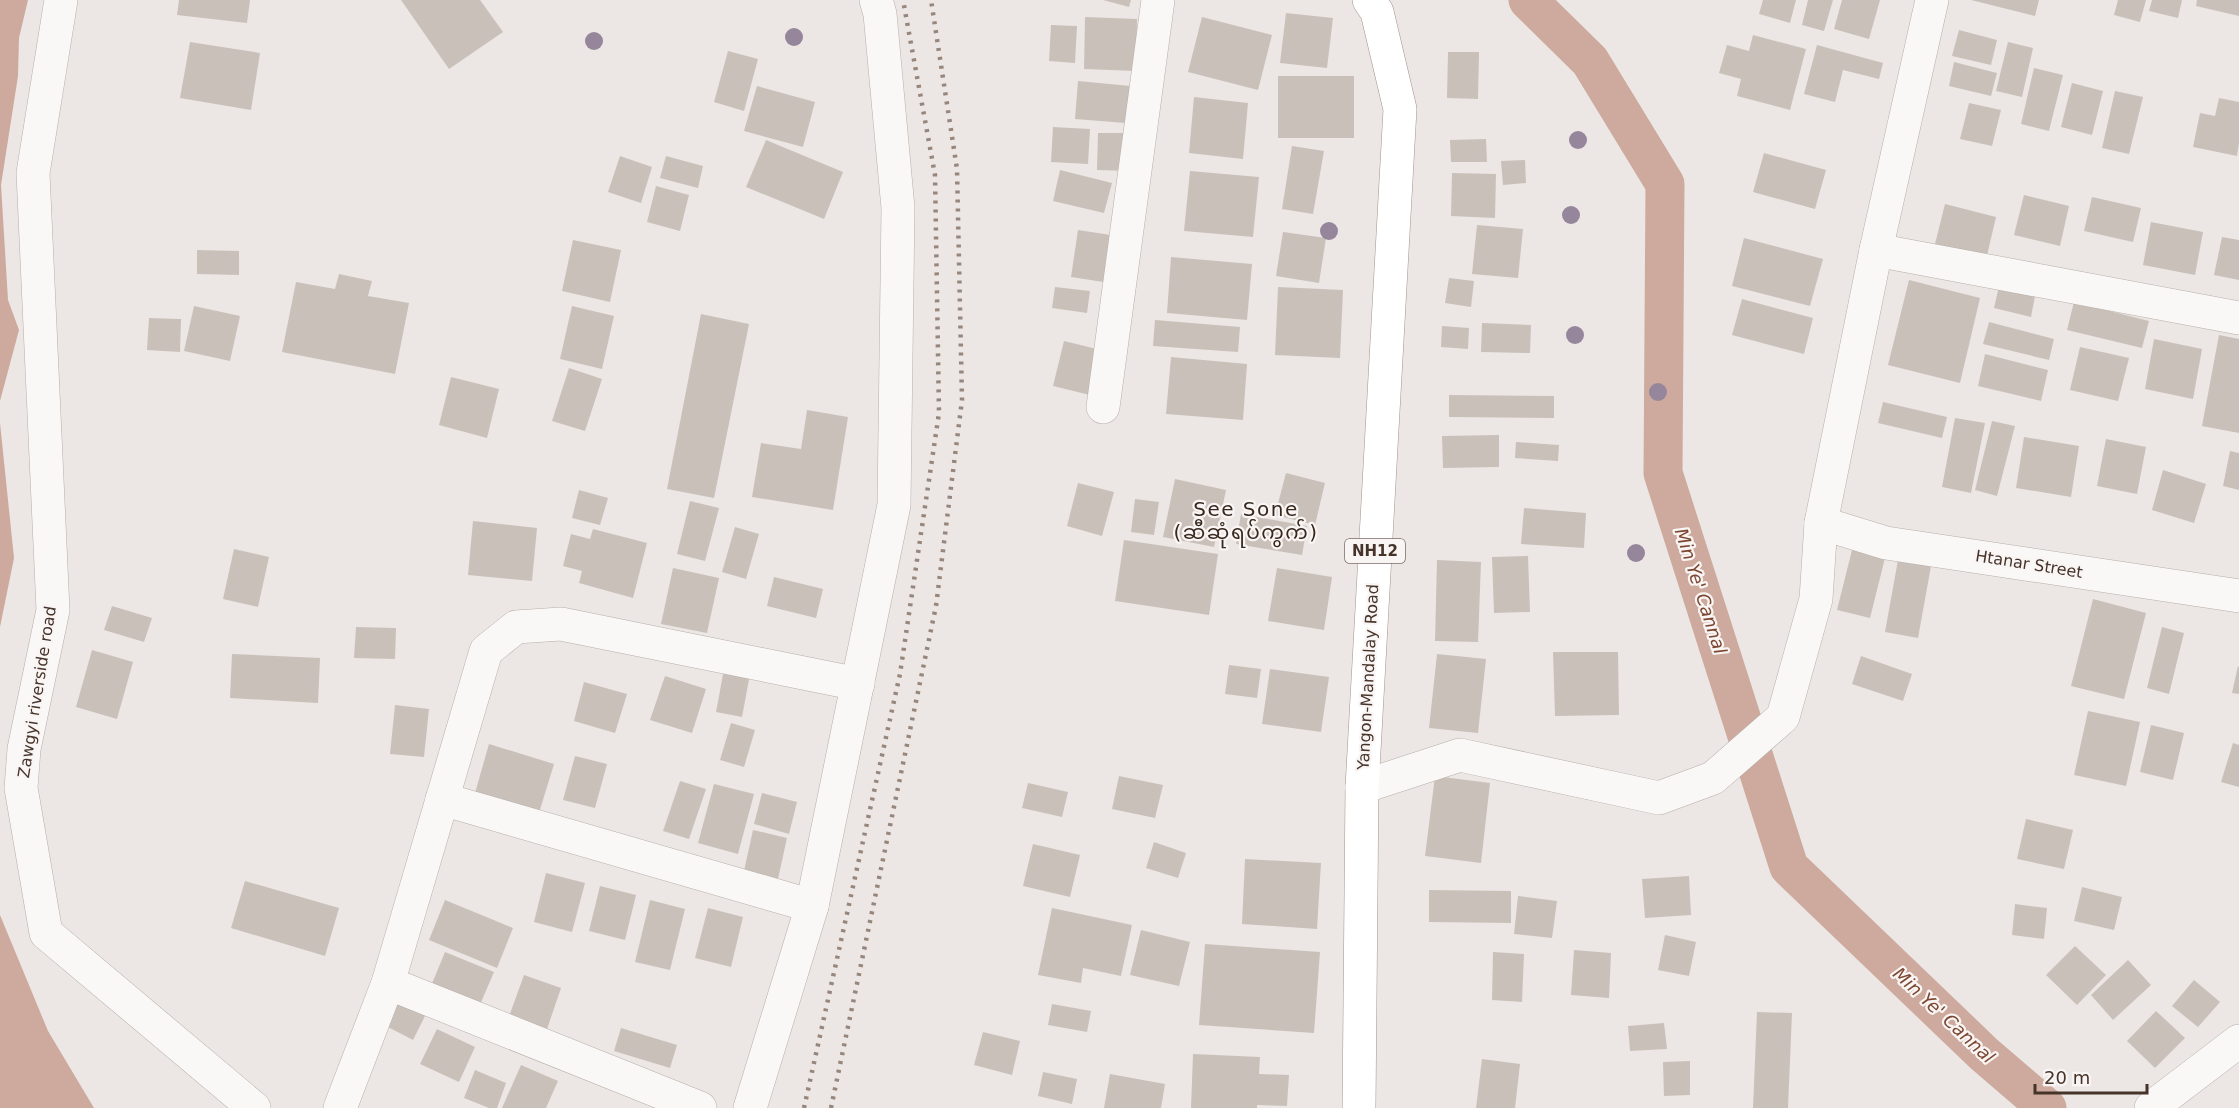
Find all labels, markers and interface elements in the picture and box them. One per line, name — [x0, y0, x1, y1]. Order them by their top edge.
district label: See Sone (ဆီဆုံရပ်ကွက်) — [1174, 497, 1318, 549]
water label: Min Ye' Cannal — [1671, 526, 1731, 656]
road number: NH12 — [1345, 539, 1405, 563]
street label: Htanar Street — [1974, 546, 2084, 582]
street label: Yangon-Mandalay Road — [1354, 584, 1382, 771]
street label: Zawgyi riverside road — [14, 605, 60, 779]
water label: Min Ye' Cannal — [1889, 963, 1999, 1067]
scale bar — [2035, 1057, 2148, 1095]
text: 20 m — [2044, 1067, 2090, 1088]

